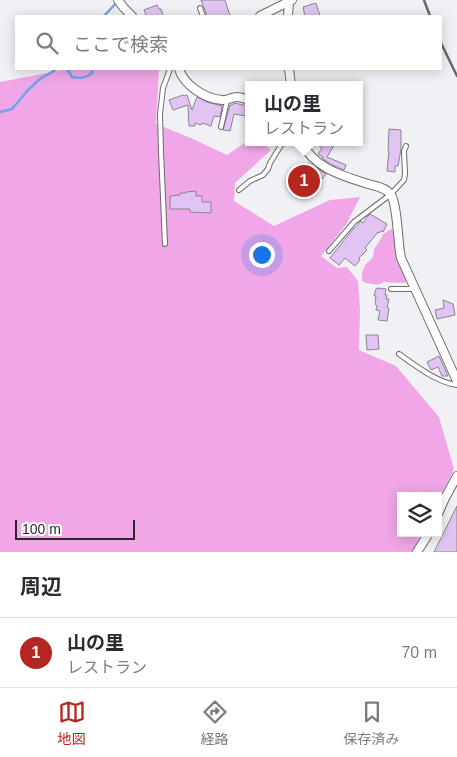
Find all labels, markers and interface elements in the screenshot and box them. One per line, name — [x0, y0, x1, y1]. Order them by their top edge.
search box — [15, 15, 442, 70]
icon: search — [33, 29, 61, 57]
text: ここで検索 — [73, 34, 168, 55]
popup — [245, 81, 363, 146]
text: 山の里 — [264, 93, 321, 114]
text: レストラン — [264, 120, 344, 137]
pin: 1 — [288, 162, 320, 200]
your location — [249, 242, 275, 268]
map controls — [397, 492, 442, 537]
button: layers — [397, 492, 442, 537]
scale bar — [15, 517, 135, 540]
text: 100 m — [22, 521, 61, 537]
text: 周辺 — [20, 575, 62, 598]
text: 山の里 — [67, 632, 124, 653]
text: 1 — [32, 644, 40, 661]
text: 70 m — [401, 644, 437, 661]
text: レストラン — [67, 659, 147, 676]
tab: 地図 — [58, 698, 86, 748]
tab: 経路 — [201, 698, 229, 748]
tab: 保存済み — [344, 698, 400, 748]

